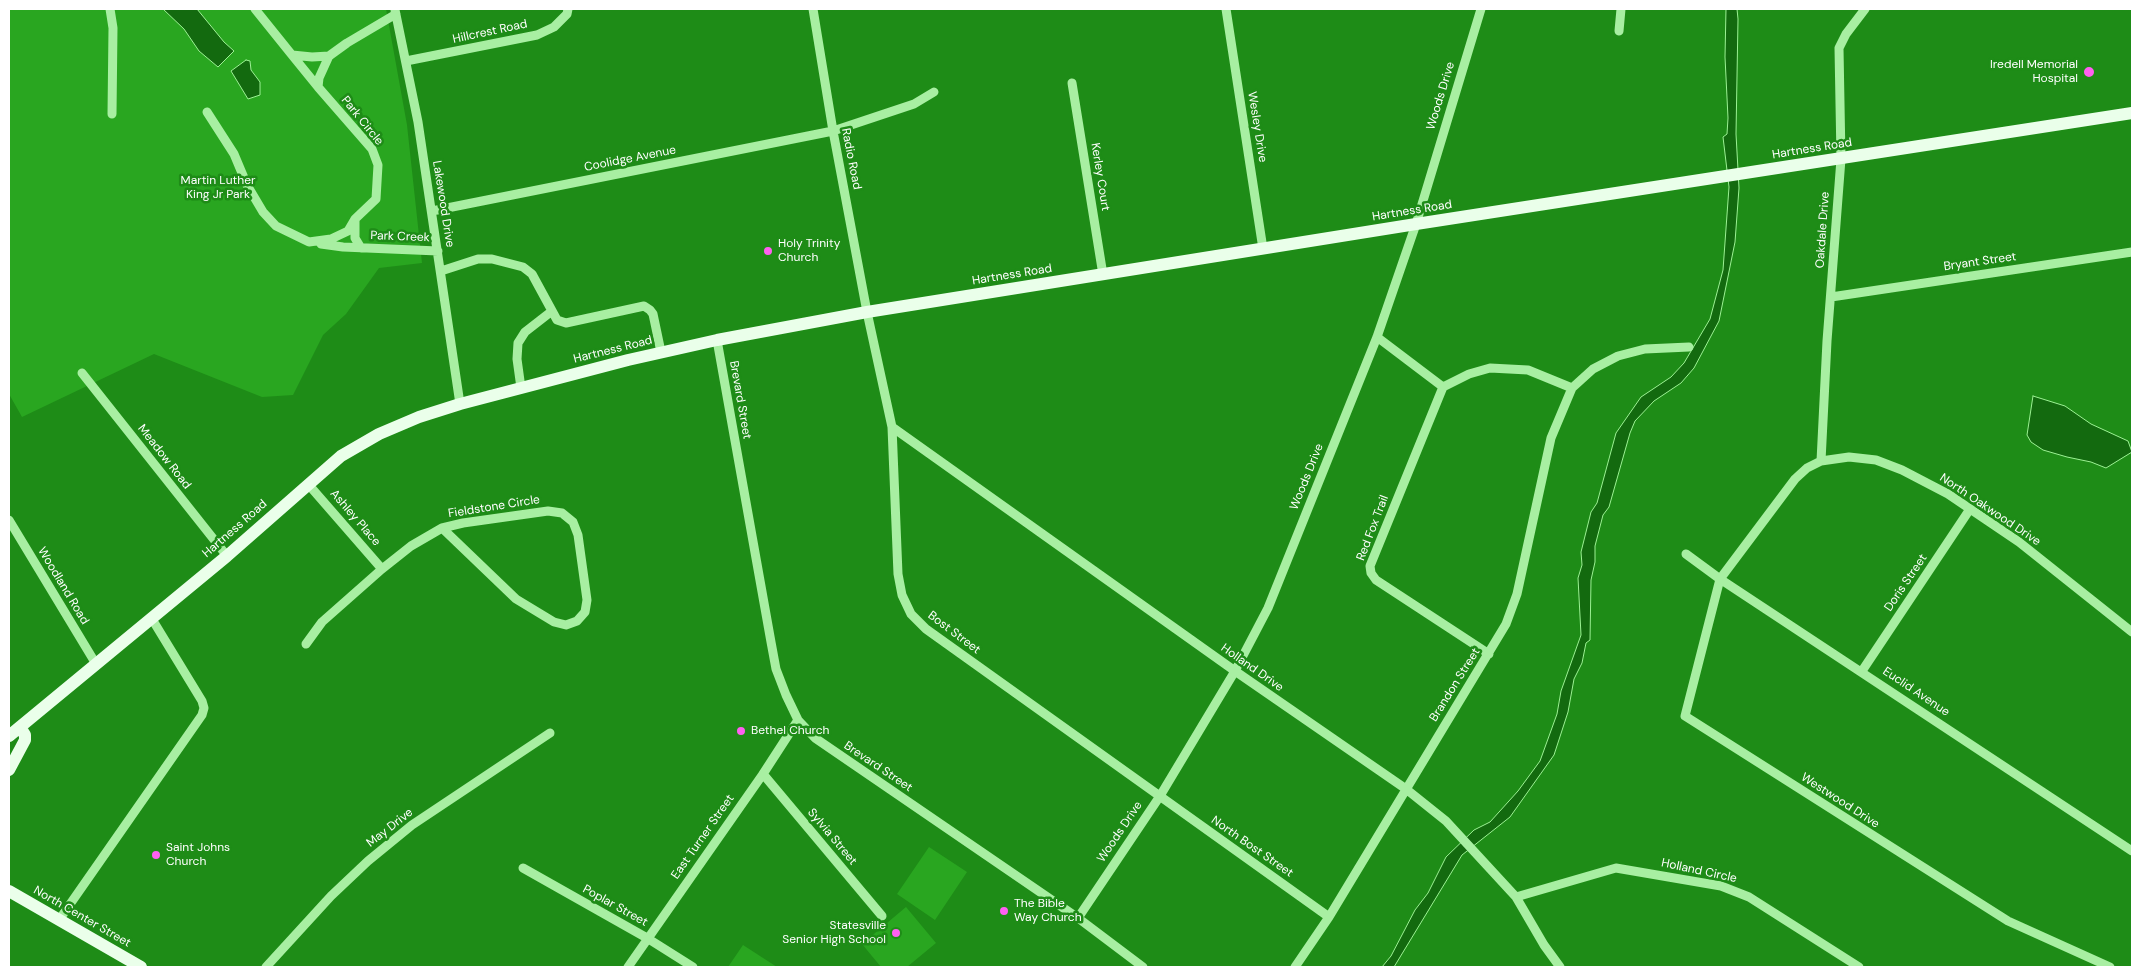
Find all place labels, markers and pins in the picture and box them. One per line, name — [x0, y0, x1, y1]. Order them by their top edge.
place label: Iredell Memorial Hospital — [1990, 58, 2078, 86]
marker: Iredell Memorial Hospital — [2082, 65, 2096, 79]
place label: Holy Trinity Church — [778, 237, 840, 265]
marker: Holy Trinity Church — [762, 245, 774, 257]
place label: Bethel Church — [751, 724, 829, 738]
marker: Bethel Church — [735, 725, 747, 737]
place label: Saint Johns Church — [166, 841, 230, 869]
marker: Saint Johns Church — [150, 849, 162, 861]
place label: The Bible Way Church — [1014, 897, 1082, 925]
marker: The Bible Way Church — [998, 905, 1010, 917]
place label: Statesville Senior High School — [782, 919, 886, 947]
marker: Statesville Senior High School — [890, 927, 902, 939]

